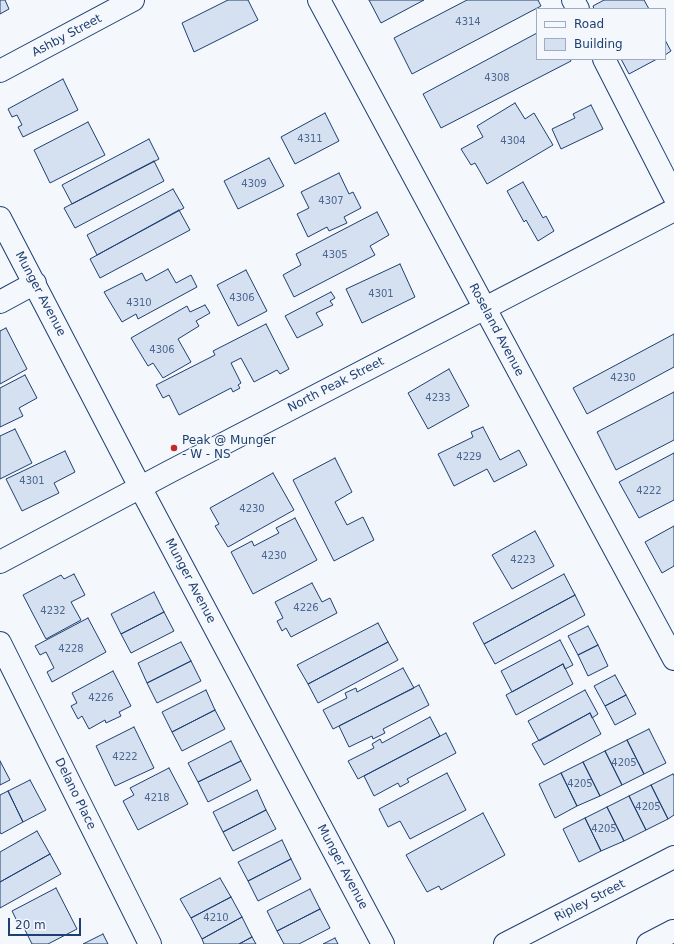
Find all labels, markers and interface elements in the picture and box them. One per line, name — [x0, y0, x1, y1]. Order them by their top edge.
legend — [536, 8, 666, 60]
street label: Ashby Street — [30, 12, 104, 60]
house number: 4314 — [455, 16, 481, 28]
text: Road — [574, 17, 604, 31]
text: Building — [574, 37, 623, 51]
house number: 4308 — [484, 72, 510, 84]
house number: 4311 — [297, 133, 323, 145]
house number: 4304 — [500, 135, 526, 147]
house number: 4309 — [241, 178, 267, 190]
house number: 4307 — [318, 195, 344, 207]
street label: Munger Avenue — [12, 249, 68, 339]
house number: 4305 — [322, 249, 348, 261]
street label: Roseland Avenue — [465, 281, 527, 379]
house number: 4301 — [368, 288, 394, 300]
house number: 4306 — [229, 292, 255, 304]
house number: 4310 — [126, 297, 152, 309]
house number: 4306 — [149, 344, 175, 356]
street label: North Peak Street — [285, 354, 387, 416]
house number: 4230 — [610, 372, 636, 384]
house number: 4233 — [425, 392, 451, 404]
place label: Peak @ Munger - W - NS — [182, 434, 276, 462]
marker: Peak @ Munger - W - NS — [169, 443, 179, 453]
house number: 4229 — [456, 451, 482, 463]
house number: 4301 — [19, 475, 45, 487]
house number: 4222 — [636, 485, 662, 497]
house number: 4230 — [239, 503, 265, 515]
street label: Munger Avenue — [162, 536, 218, 626]
house number: 4230 — [261, 550, 287, 562]
house number: 4223 — [510, 554, 536, 566]
house number: 4226 — [293, 602, 319, 614]
house number: 4232 — [40, 605, 66, 617]
house number: 4228 — [58, 643, 84, 655]
house number: 4226 — [88, 692, 114, 704]
house number: 4222 — [112, 751, 138, 763]
street label: Delano Place — [51, 756, 99, 832]
house number: 4205 — [611, 757, 637, 769]
house number: 4205 — [567, 778, 593, 790]
house number: 4218 — [144, 792, 170, 804]
house number: 4205 — [635, 801, 661, 813]
street label: Munger Avenue — [314, 822, 370, 912]
house number: 4205 — [591, 823, 617, 835]
street label: Ripley Street — [552, 877, 628, 925]
scale bar — [10, 910, 83, 936]
house number: 4210 — [203, 912, 229, 924]
text: 20 m — [15, 918, 46, 932]

